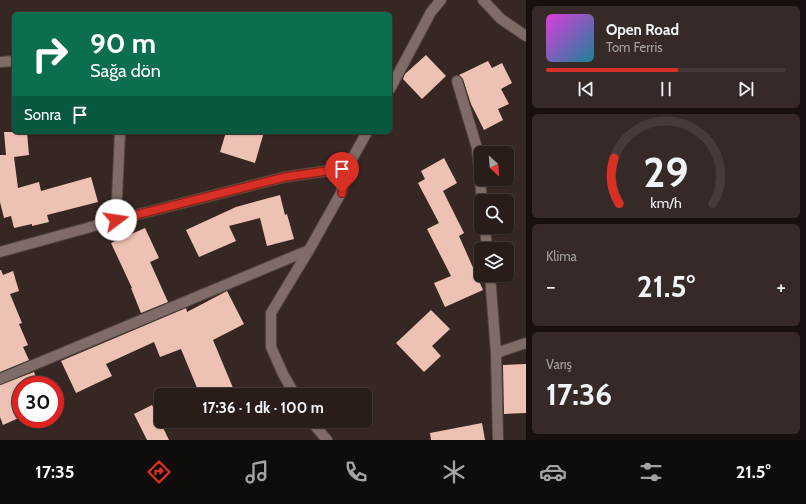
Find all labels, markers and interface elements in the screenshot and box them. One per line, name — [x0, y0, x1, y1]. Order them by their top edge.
text: Open Road — [606, 21, 679, 39]
text: 90 m — [90, 26, 156, 60]
icon: right — [24, 28, 76, 80]
text: Tom Ferris — [606, 39, 663, 55]
text: Sağa dön — [90, 60, 161, 82]
icon: previous — [575, 78, 597, 100]
icon: pause — [655, 78, 677, 100]
icon: next — [735, 78, 757, 100]
icon: arrive — [69, 104, 91, 126]
text: Sonra — [24, 106, 61, 124]
north arrow — [474, 146, 514, 186]
map controls — [474, 146, 514, 282]
text: 29 — [643, 147, 689, 197]
pin — [325, 152, 359, 193]
icon: arrive — [331, 158, 353, 180]
button: search — [474, 194, 514, 234]
text: km/h — [650, 194, 682, 212]
position arrow — [95, 199, 137, 241]
button: layers — [474, 242, 514, 282]
text: Klima — [546, 248, 577, 264]
text: 21.5° — [637, 268, 695, 305]
text: − — [546, 273, 556, 300]
text: + — [776, 273, 786, 300]
text: Varış — [546, 356, 572, 372]
speed limit sign: 30 — [12, 376, 64, 428]
text: 17:36 — [546, 376, 612, 413]
text: 17:36 · 1 dk · 100 m — [202, 399, 324, 417]
icon: directions — [145, 458, 173, 486]
icon: music — [243, 458, 271, 486]
icon: phone — [342, 458, 370, 486]
icon: climate — [440, 458, 468, 486]
icon: car — [539, 458, 567, 486]
icon: filters — [637, 458, 665, 486]
text: 17:35 — [35, 461, 74, 483]
text: 21.5° — [736, 461, 771, 483]

